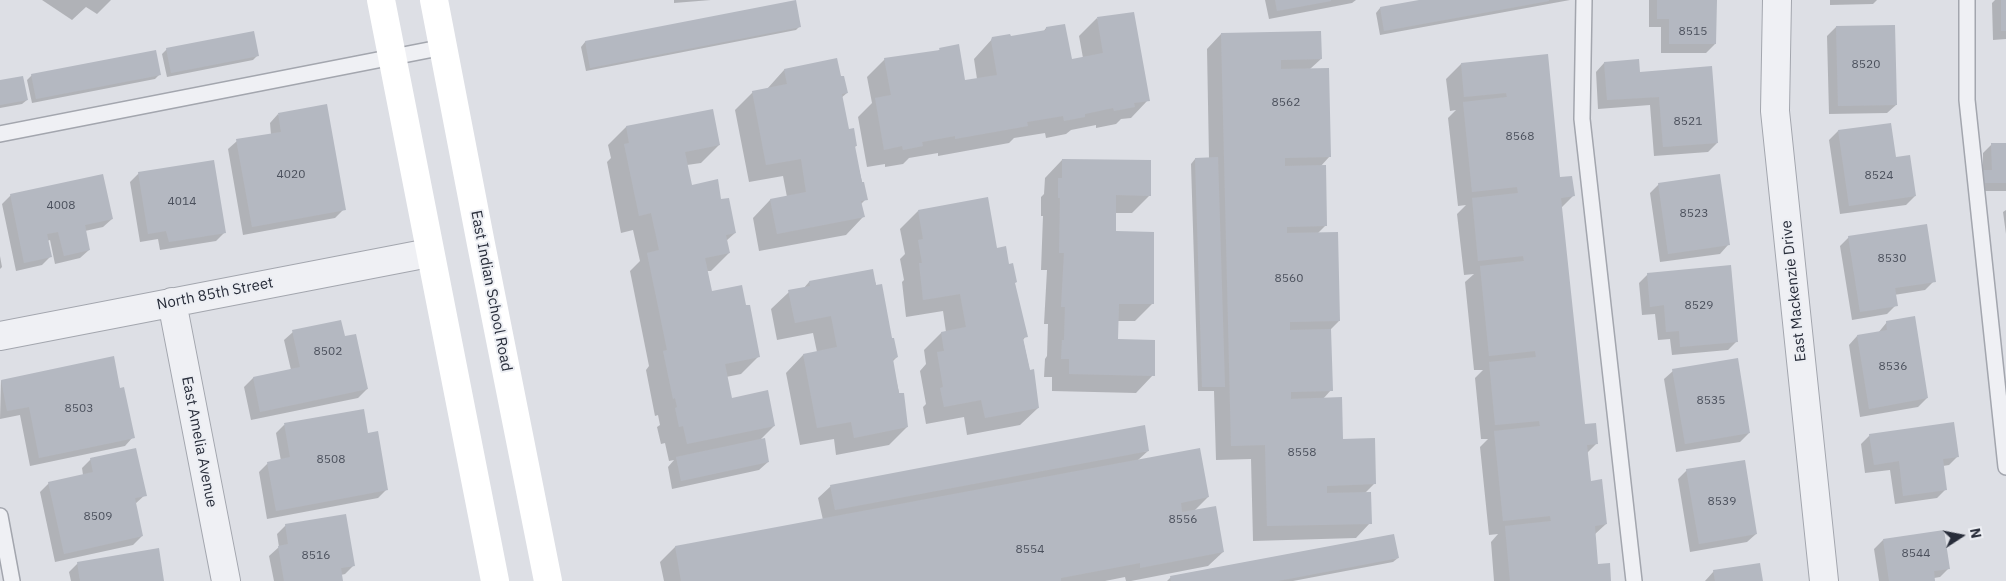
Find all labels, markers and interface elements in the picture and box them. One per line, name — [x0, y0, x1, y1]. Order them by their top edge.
house number: 8515 — [1679, 25, 1707, 39]
house number: 8520 — [1852, 58, 1880, 72]
house number: 8562 — [1272, 96, 1300, 110]
house number: 8521 — [1674, 115, 1702, 129]
house number: 8568 — [1506, 130, 1534, 144]
house number: 4020 — [277, 168, 305, 182]
house number: 8524 — [1865, 169, 1893, 183]
house number: 4014 — [168, 195, 196, 209]
house number: 4008 — [47, 199, 75, 213]
house number: 8523 — [1680, 207, 1708, 221]
street label: East Indian School Road — [467, 209, 515, 373]
street label: East Mackenzie Drive — [1778, 219, 1810, 363]
house number: 8530 — [1878, 252, 1906, 266]
house number: 8560 — [1275, 272, 1303, 286]
street label: North 85th Street — [155, 274, 275, 314]
house number: 8529 — [1685, 299, 1713, 313]
house number: 8502 — [314, 345, 342, 359]
house number: 8536 — [1879, 360, 1907, 374]
street label: East Amelia Avenue — [177, 375, 221, 509]
house number: 8535 — [1697, 394, 1725, 408]
house number: 8503 — [65, 402, 93, 416]
house number: 8558 — [1288, 446, 1316, 460]
house number: 8508 — [317, 453, 345, 467]
house number: 8539 — [1708, 495, 1736, 509]
house number: 8509 — [84, 510, 112, 524]
north arrow — [1936, 511, 1986, 561]
house number: 8556 — [1169, 513, 1197, 527]
text: N — [1966, 526, 1986, 540]
house number: 8554 — [1016, 543, 1044, 557]
house number: 8544 — [1902, 547, 1930, 561]
house number: 8516 — [302, 549, 330, 563]

